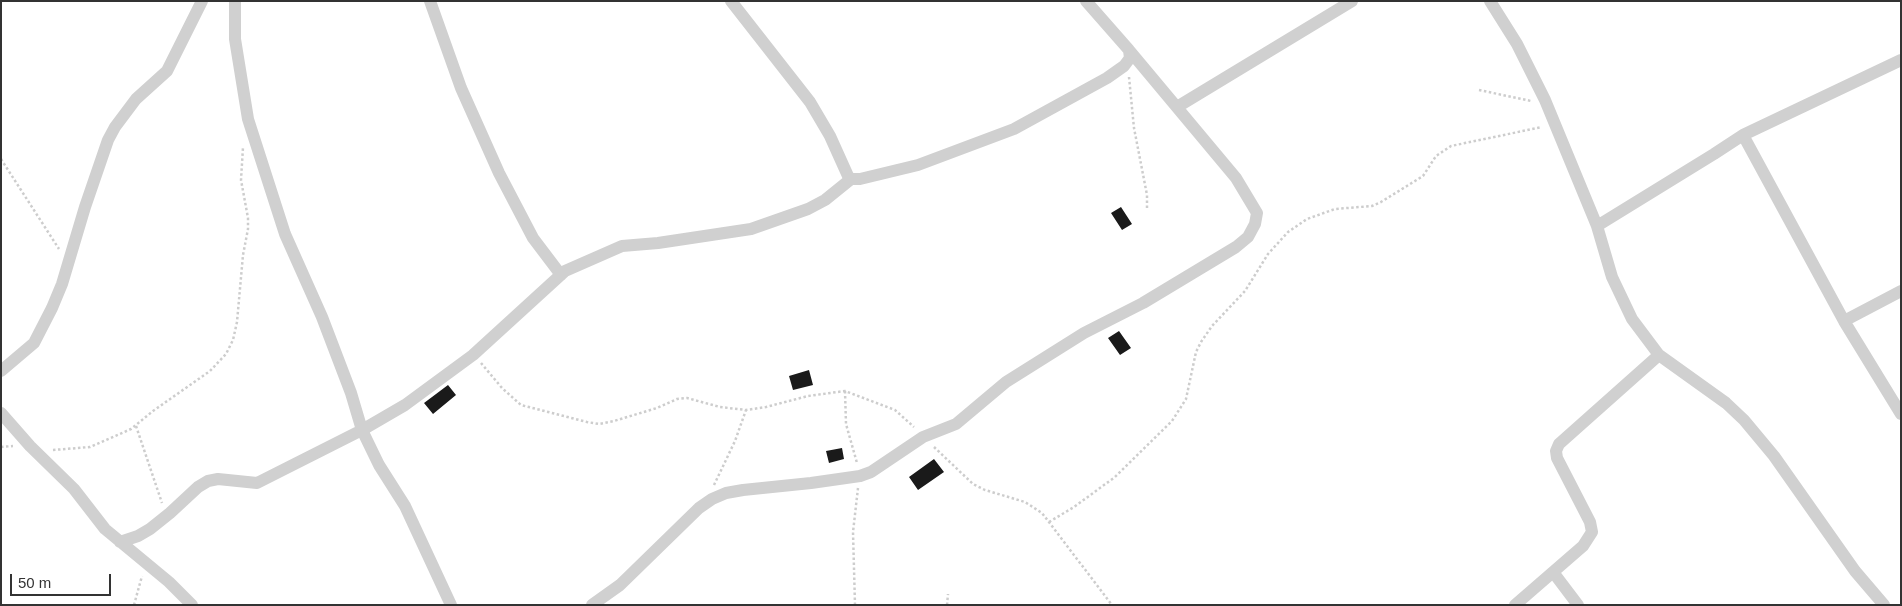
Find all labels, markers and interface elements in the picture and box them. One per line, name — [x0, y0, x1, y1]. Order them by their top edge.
scale bar — [12, 564, 114, 596]
text: 50 m — [18, 574, 51, 591]

